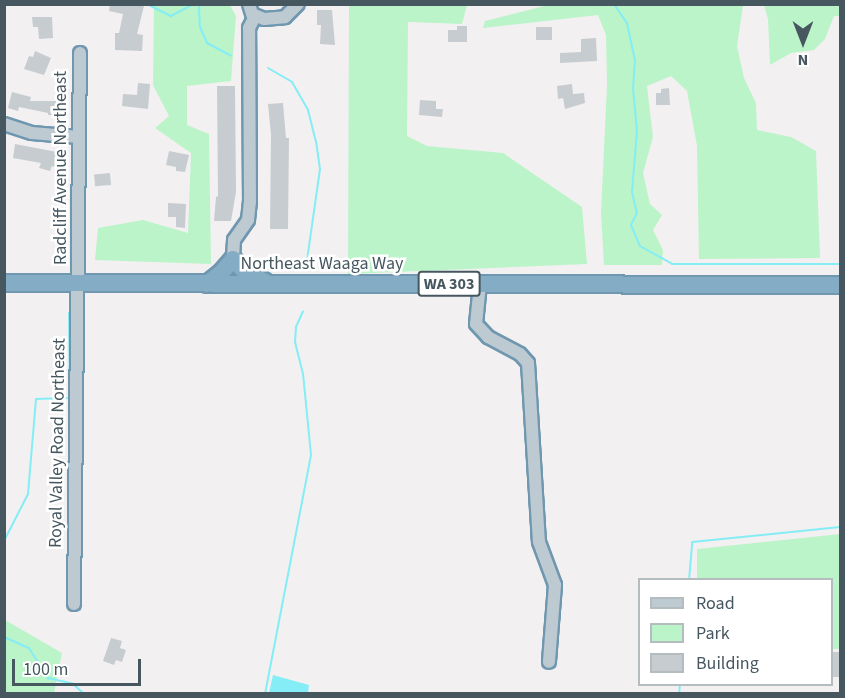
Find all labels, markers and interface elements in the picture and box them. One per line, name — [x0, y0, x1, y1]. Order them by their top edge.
north arrow — [773, 12, 833, 72]
text: N — [798, 49, 808, 71]
street label: Radcliff Avenue Northeast — [50, 71, 72, 265]
street label: Northeast Waaga Way — [241, 253, 403, 275]
road number: WA 303 — [418, 271, 480, 297]
street label: Royal Valley Road Northeast — [45, 338, 71, 548]
legend — [638, 578, 833, 686]
text: Road — [696, 591, 735, 616]
text: Park — [696, 621, 730, 646]
scale bar — [15, 647, 144, 685]
text: Building — [696, 651, 759, 676]
text: 100 m — [23, 657, 68, 682]

